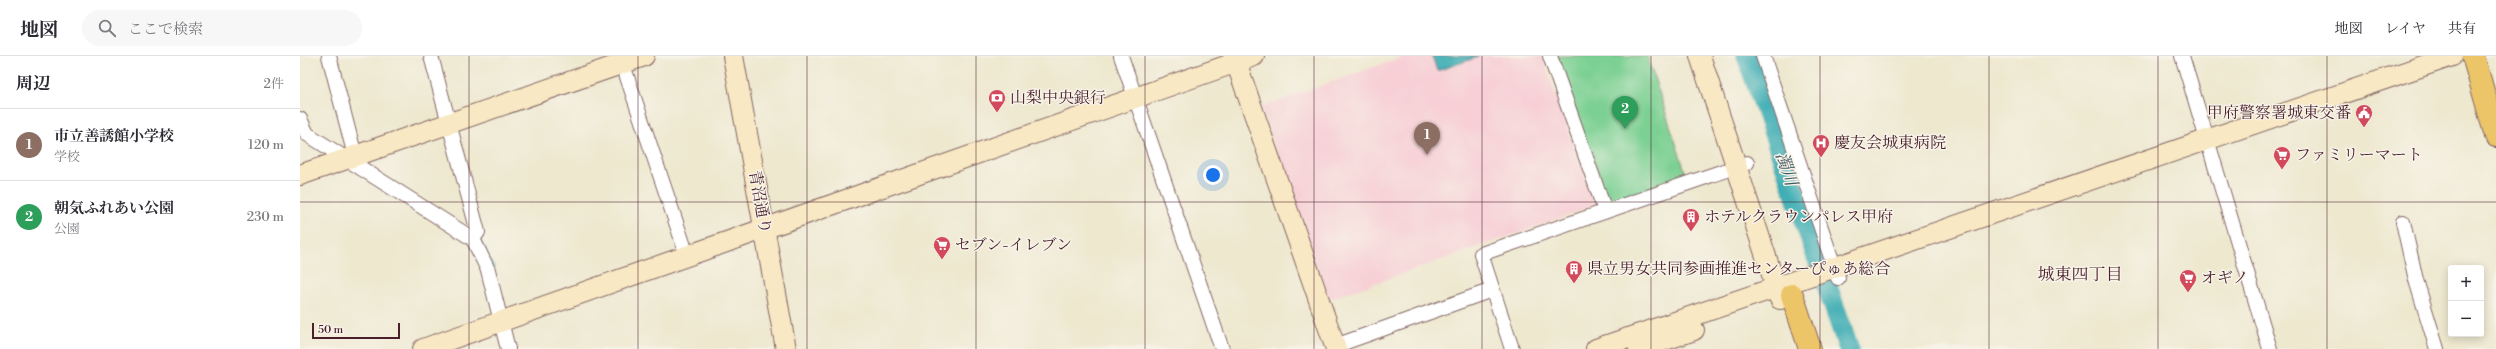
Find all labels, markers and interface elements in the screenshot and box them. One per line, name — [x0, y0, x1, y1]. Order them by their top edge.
search box — [82, 10, 362, 46]
icon: search — [96, 17, 118, 39]
text: 地図 — [20, 18, 58, 42]
text: ここで検索 — [128, 20, 203, 39]
text: 地図 — [2335, 20, 2363, 38]
text: レイヤ — [2385, 20, 2426, 38]
text: 共有 — [2448, 20, 2476, 38]
text: 周辺 — [16, 73, 50, 95]
text: 2件 — [264, 76, 284, 92]
bank icon: 山梨中央銀行 — [987, 88, 1007, 113]
place label: 山梨中央銀行 — [1010, 88, 1106, 108]
pin: 2 — [1612, 96, 1638, 129]
place label: 甲府警察署城東交番 — [2207, 103, 2351, 123]
public building icon: 甲府警察署城東交番 — [2354, 103, 2374, 128]
pin: 1 — [1414, 122, 1440, 155]
text: 市立善誘館小学校 — [54, 127, 174, 146]
hospital icon: 慶友会城東病院 — [1811, 133, 1831, 158]
place label: 慶友会城東病院 — [1834, 133, 1946, 153]
text: 1 — [26, 137, 32, 153]
text: 120 m — [248, 137, 284, 153]
supermarket icon: ファミリーマート — [2272, 145, 2292, 170]
place label: ファミリーマート — [2295, 145, 2423, 165]
text: 学校 — [54, 149, 80, 165]
water label: 濁川 — [1770, 149, 1803, 191]
your location — [1203, 165, 1223, 185]
street label: 青沼通り — [745, 169, 775, 235]
text: 朝気ふれあい公園 — [54, 199, 174, 218]
building icon: ホテルクラウンパレス甲府 — [1681, 207, 1701, 232]
place label: ホテルクラウンパレス甲府 — [1704, 207, 1893, 227]
text: 2 — [25, 209, 33, 225]
text: 230 m — [247, 209, 284, 225]
text: 公園 — [54, 221, 80, 237]
supermarket icon: セブン-イレブン — [932, 235, 952, 260]
place label: セブン-イレブン — [955, 235, 1072, 255]
building icon: 県立男女共同参画推進センターぴゅあ総合 — [1564, 259, 1584, 284]
place label: 県立男女共同参画推進センターぴゅあ総合 — [1587, 259, 1890, 279]
district label: 城東四丁目 — [2038, 264, 2123, 286]
map controls — [2448, 265, 2484, 337]
button: + — [2448, 265, 2484, 301]
supermarket icon: オギノ — [2178, 268, 2198, 293]
place label: オギノ — [2201, 268, 2249, 288]
button: − — [2448, 301, 2484, 337]
scale bar — [312, 321, 400, 340]
text: 50 m — [318, 323, 343, 337]

